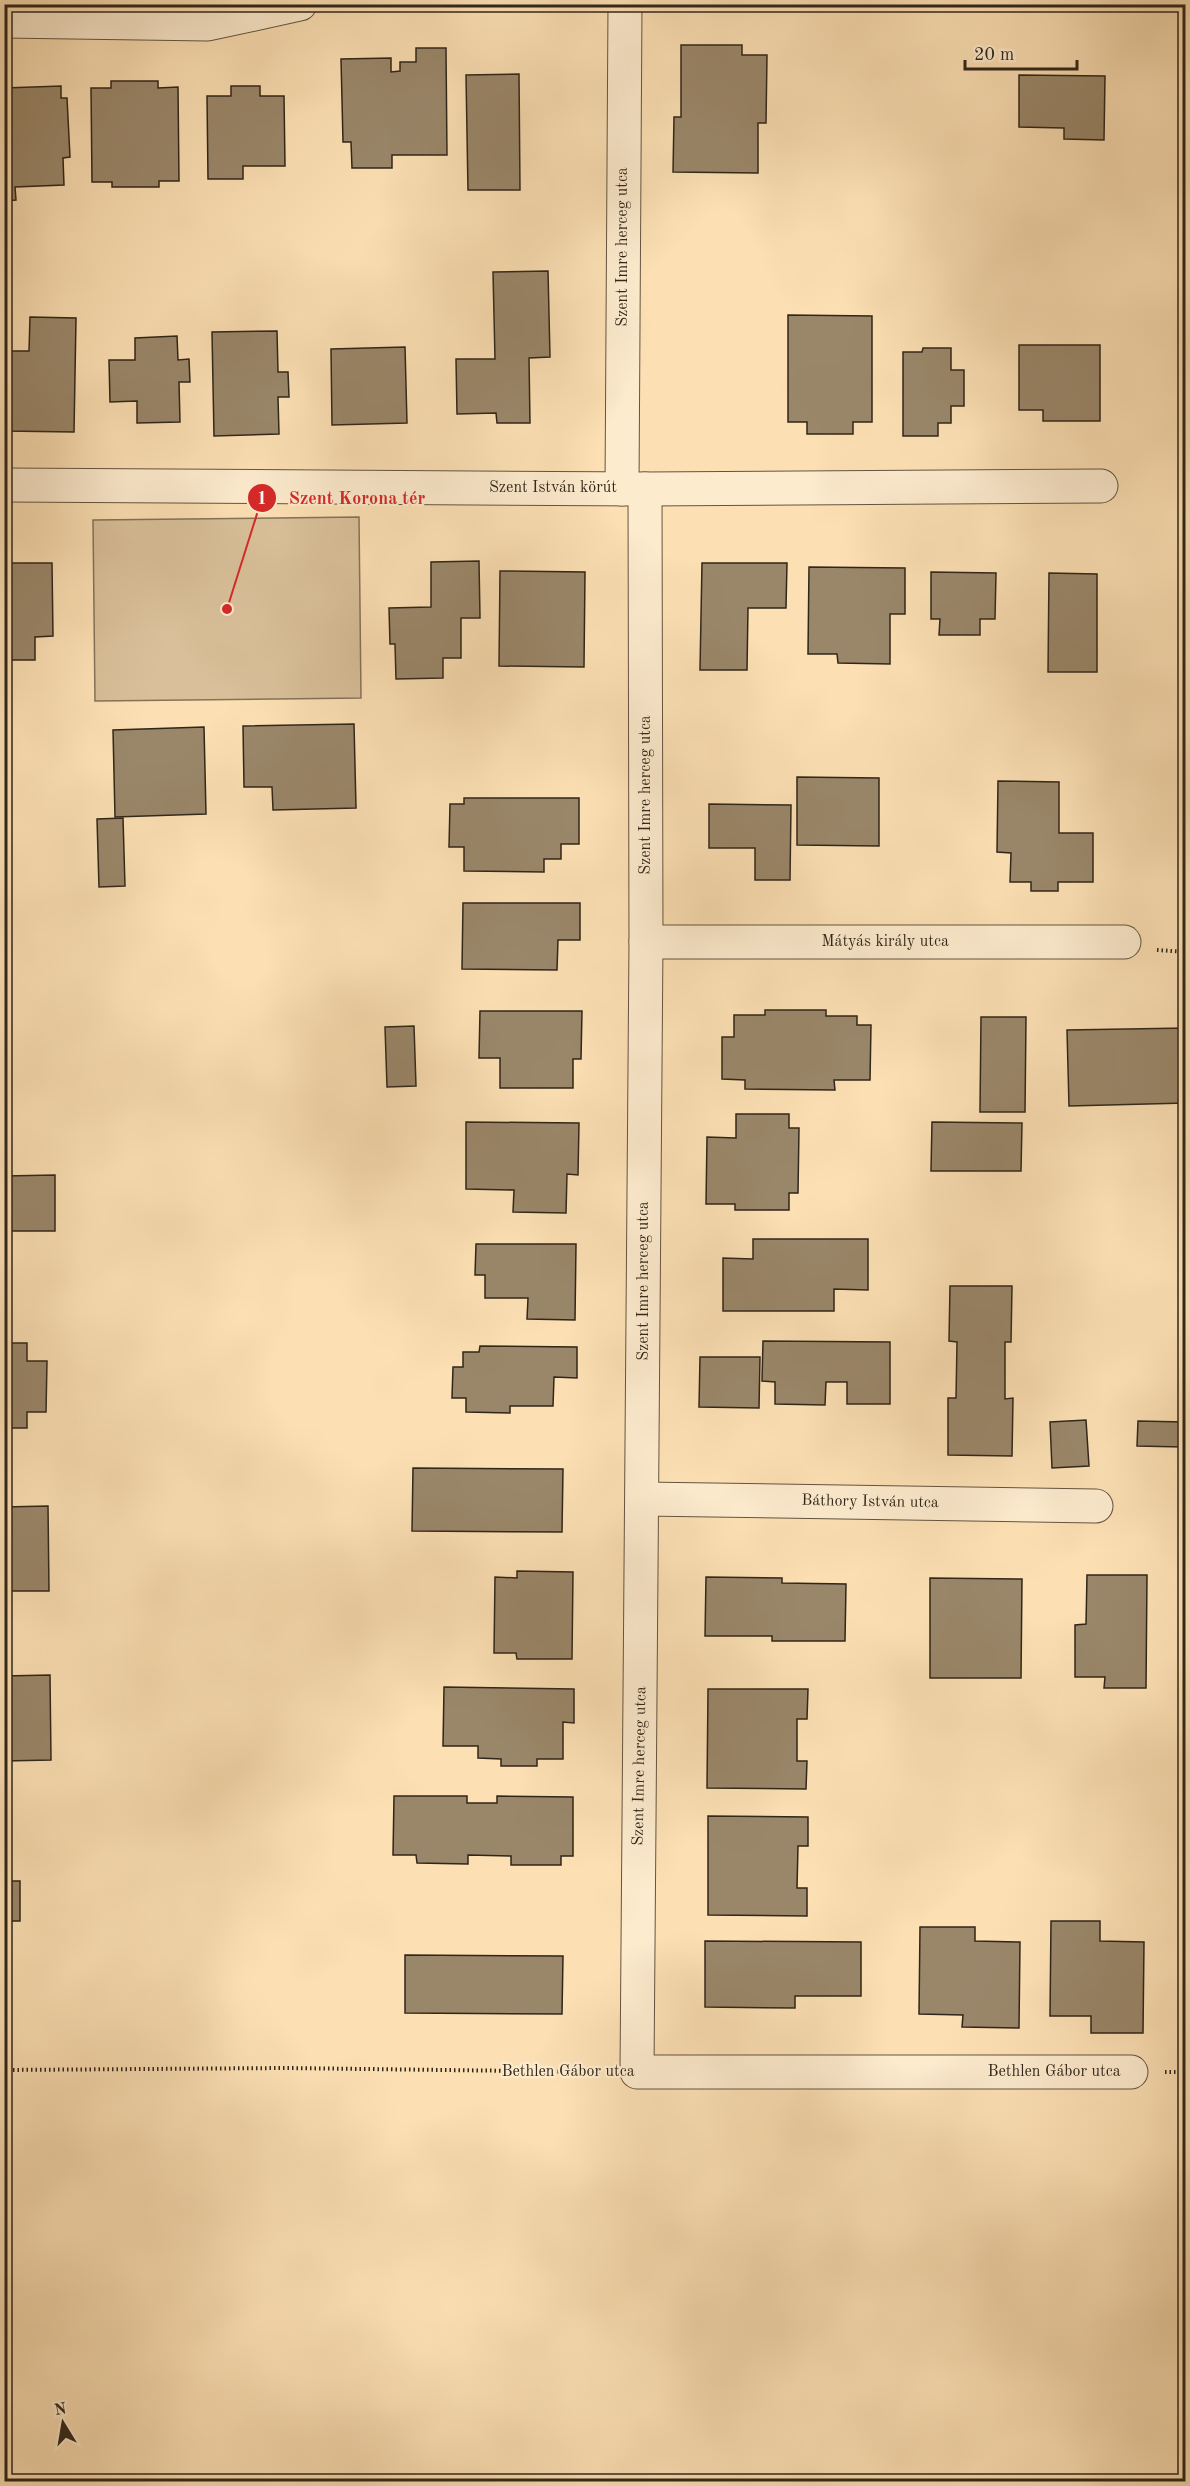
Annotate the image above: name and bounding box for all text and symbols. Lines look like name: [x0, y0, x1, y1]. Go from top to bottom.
scale bar: [965, 33, 1078, 71]
text: 20 m: [974, 46, 1014, 64]
street label: Szent Imre herceg utca: [615, 167, 631, 327]
callout: Szent Korona tér: [247, 480, 437, 516]
street label: Szent István körút: [489, 480, 617, 496]
text: 1: [257, 490, 267, 508]
text: Szent Korona tér: [289, 490, 425, 508]
street label: Szent Imre herceg utca: [638, 715, 654, 875]
street label: Mátyás király utca: [821, 934, 949, 950]
street label: Szent Imre herceg utca: [636, 1201, 652, 1361]
street label: Báthory István utca: [801, 1493, 939, 1511]
street label: Szent Imre herceg utca: [631, 1686, 649, 1846]
street label: Bethlen Gábor utca: [501, 2064, 635, 2080]
street label: Bethlen Gábor utca: [987, 2064, 1121, 2080]
north arrow: [33, 2393, 93, 2453]
text: N: [53, 2401, 69, 2419]

